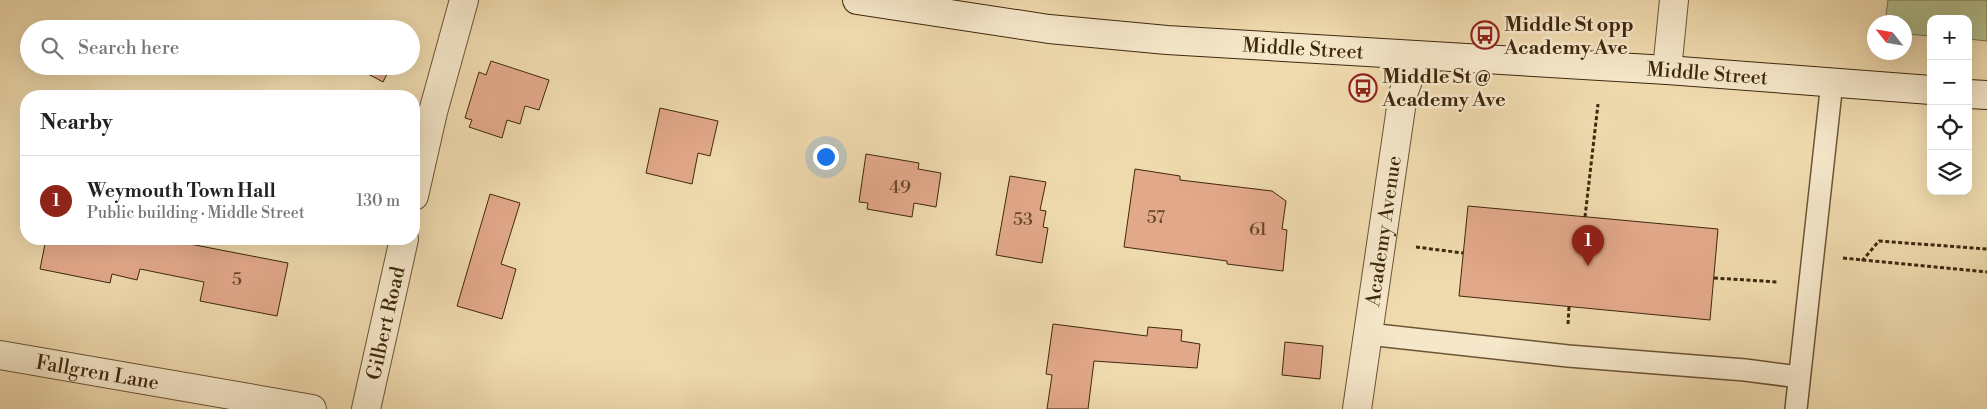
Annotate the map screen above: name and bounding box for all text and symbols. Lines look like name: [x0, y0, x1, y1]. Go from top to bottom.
place label: Middle St opp Academy Ave: [1503, 13, 1634, 61]
north arrow: [1867, 15, 1912, 60]
map controls: [1927, 15, 1972, 195]
button: +: [1927, 15, 1972, 60]
search box: [20, 20, 420, 75]
bus stop icon: Middle St opp Academy Ave: [1470, 20, 1500, 50]
icon: search: [38, 34, 66, 62]
street label: Middle Street: [1242, 34, 1364, 66]
text: Search here: [78, 36, 179, 60]
street label: Middle Street: [1646, 58, 1769, 92]
button: −: [1927, 60, 1972, 105]
place label: Middle St @ Academy Ave: [1381, 65, 1506, 113]
bus stop icon: Middle St @ Academy Ave: [1348, 73, 1378, 103]
button: locate: [1927, 105, 1972, 150]
text: Nearby: [40, 110, 113, 136]
your location: [813, 144, 839, 170]
button: layers: [1927, 150, 1972, 195]
street label: Academy Avenue: [1361, 154, 1408, 309]
house number: 49: [889, 176, 911, 199]
text: Weymouth Town Hall: [87, 179, 276, 203]
text: 1: [52, 191, 60, 211]
text: 130 m: [356, 191, 400, 211]
text: Public building · Middle Street: [87, 203, 305, 223]
house number: 57: [1147, 206, 1165, 229]
house number: 53: [1013, 208, 1033, 231]
house number: 61: [1249, 218, 1267, 241]
pin: 1: [1572, 225, 1604, 266]
street label: Gilbert Road: [362, 264, 412, 383]
house number: 5: [232, 268, 242, 291]
street label: Fallgren Lane: [34, 350, 161, 396]

